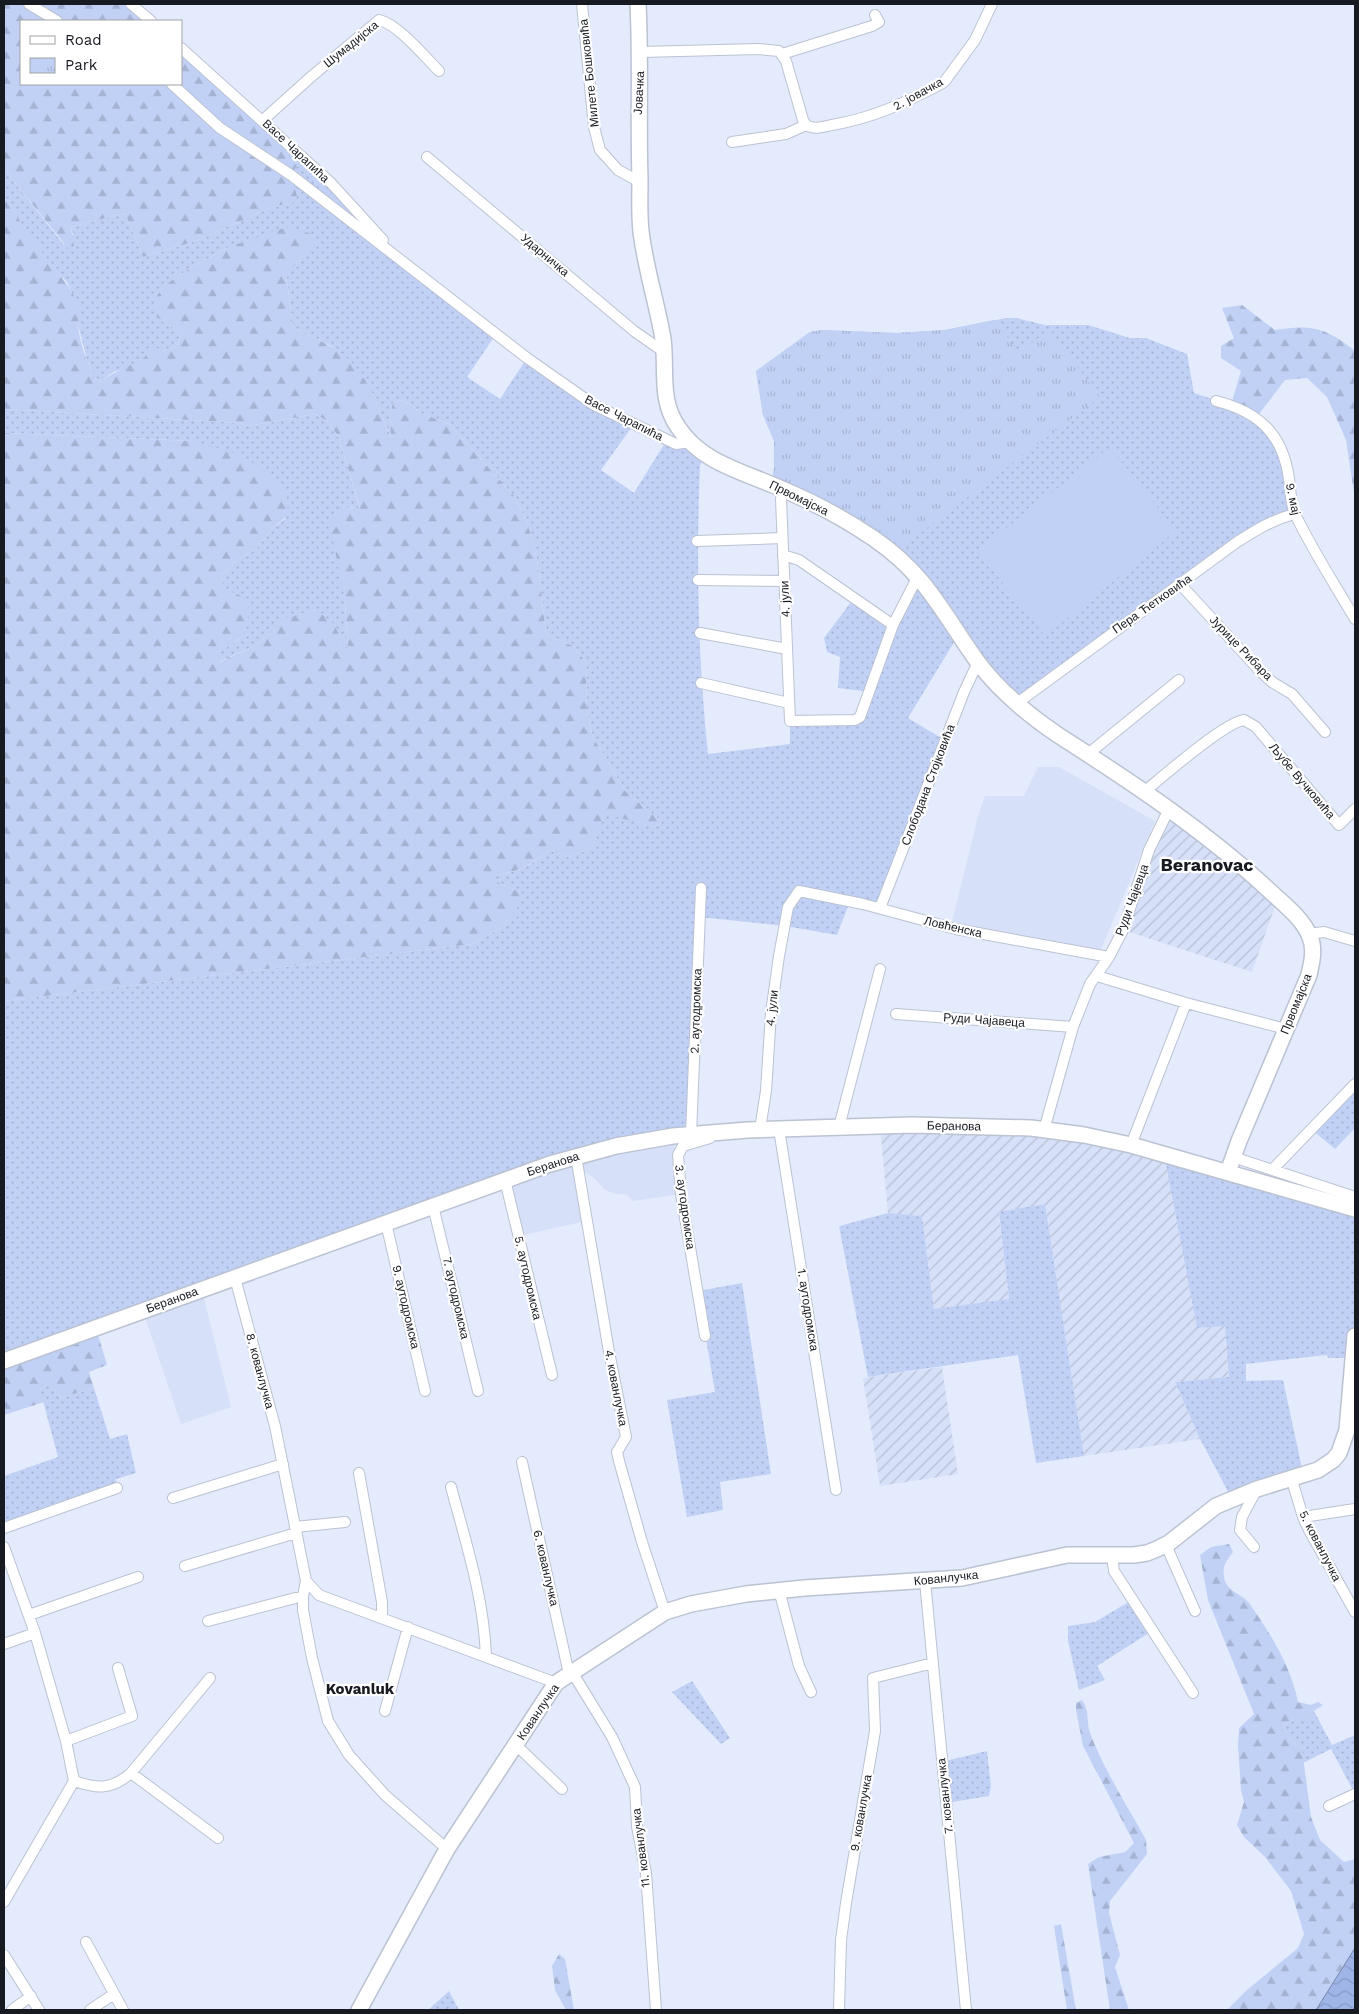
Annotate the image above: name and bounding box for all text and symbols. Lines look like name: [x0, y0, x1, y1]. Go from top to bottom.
street label: Шумадијска: [321, 17, 381, 70]
street label: Милете Бошковића: [576, 18, 602, 128]
legend: [20, 20, 182, 85]
text: Road: [65, 31, 102, 49]
text: Park: [65, 56, 98, 74]
street label: Јовачка: [631, 70, 647, 115]
street label: 2. јовачка: [891, 74, 946, 113]
street label: Васе Чарапића: [260, 117, 332, 186]
street label: Ударничка: [518, 231, 572, 279]
street label: Васе Чарапића: [583, 392, 666, 444]
street label: Првомајска: [767, 478, 831, 518]
street label: 9. мај: [1283, 482, 1303, 516]
street label: Пера Ћетковића: [1110, 571, 1194, 636]
street label: 4. јули: [777, 580, 793, 618]
street label: Јурице Рибара: [1207, 613, 1275, 683]
street label: Слободана Стојковића: [898, 722, 958, 848]
street label: Љубе Вучковића: [1266, 740, 1338, 822]
district label: Beranovac: [1160, 854, 1254, 875]
street label: Руди Чајевца: [1113, 862, 1152, 938]
street label: Ловћенска: [923, 914, 984, 941]
street label: 2. аутодромска: [688, 968, 704, 1054]
street label: Првомајска: [1278, 971, 1315, 1036]
street label: 4. јули: [763, 989, 781, 1027]
street label: Руди Чајавеца: [943, 1010, 1026, 1030]
street label: Беранова: [927, 1119, 981, 1133]
street label: Беранова: [525, 1149, 581, 1179]
street label: 3. аутодромска: [672, 1164, 698, 1251]
street label: 5. аутодромска: [512, 1235, 544, 1321]
street label: 7. аутодромска: [440, 1256, 472, 1341]
street label: 9. аутодромска: [390, 1264, 423, 1351]
street label: 1. аутодромска: [795, 1268, 821, 1352]
street label: Беранова: [144, 1284, 200, 1316]
street label: 8. кованлучка: [243, 1332, 277, 1411]
street label: 4. кованлучка: [602, 1349, 630, 1428]
street label: 5. кованлучка: [1296, 1508, 1344, 1584]
street label: 6. кованлучка: [530, 1529, 562, 1608]
street label: Кованлучка: [913, 1568, 979, 1588]
district label: Kovanluk: [326, 1680, 395, 1698]
street label: Кованлучка: [514, 1681, 562, 1743]
street label: 7. кованлучка: [934, 1757, 956, 1834]
street label: 9. кованлучка: [847, 1773, 875, 1852]
street label: 11. кованлучка: [629, 1807, 653, 1888]

